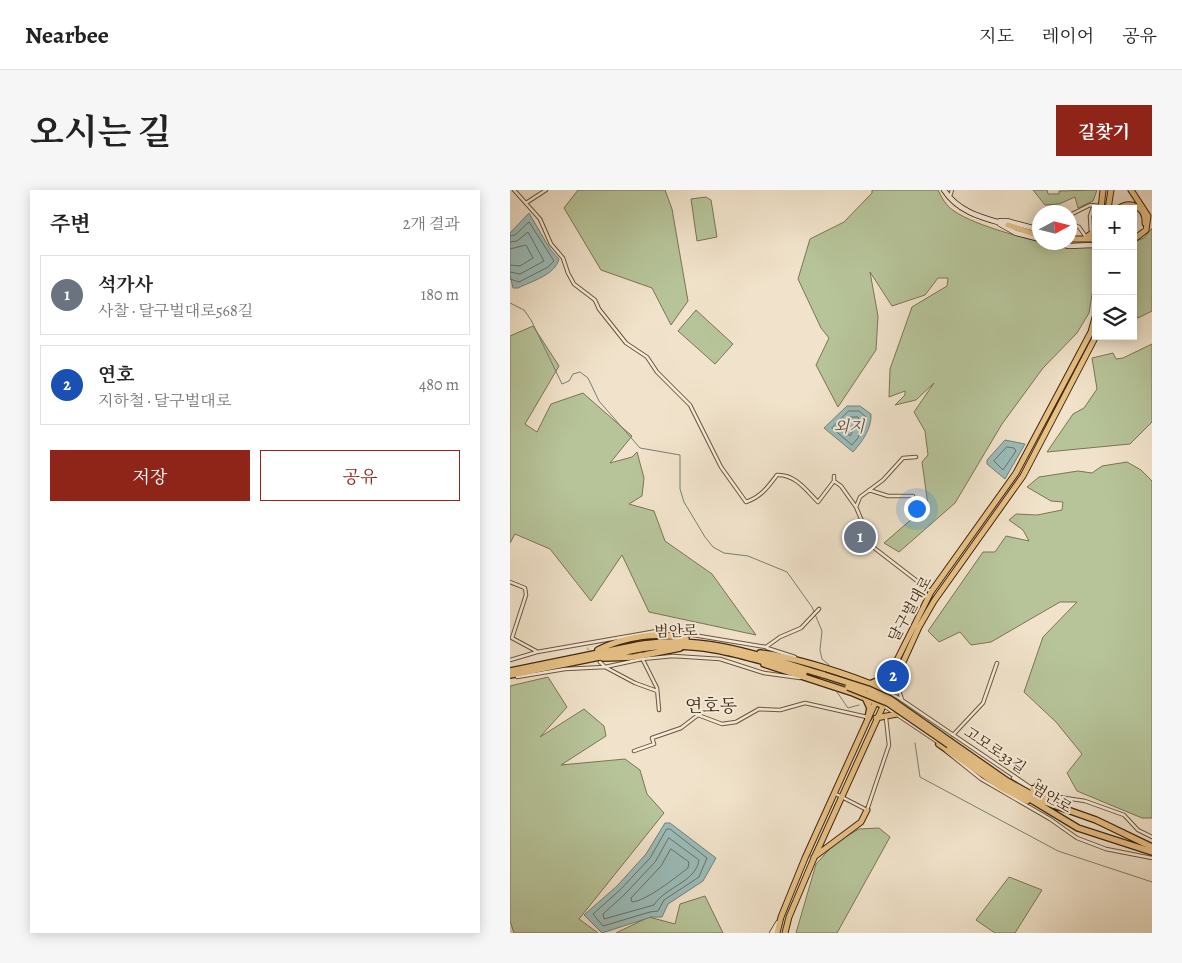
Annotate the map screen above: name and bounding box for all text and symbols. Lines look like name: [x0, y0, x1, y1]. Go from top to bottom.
text: Nearbee: [25, 19, 109, 51]
text: 지도: [979, 24, 1014, 48]
text: 레이어: [1042, 24, 1094, 48]
text: 공유: [1122, 24, 1157, 48]
button: 길찾기: [1056, 105, 1152, 156]
text: 오시는 길: [30, 108, 171, 156]
north arrow: [1032, 205, 1077, 250]
map controls: [1092, 205, 1137, 340]
button: +: [1092, 205, 1137, 250]
text: 주변: [50, 210, 91, 238]
text: 2개 결과: [403, 213, 460, 235]
button: −: [1092, 250, 1137, 295]
text: 석가사: [98, 272, 153, 298]
text: 1: [64, 284, 70, 306]
text: 180 m: [421, 284, 459, 306]
button: layers: [1092, 295, 1137, 340]
text: 사찰 · 달구벌대로568길: [98, 300, 253, 322]
text: 연호: [98, 362, 135, 388]
text: 2: [63, 374, 71, 396]
text: 480 m: [419, 374, 459, 396]
text: 지하철 · 달구벌대로: [98, 390, 231, 412]
water label: 외지: [834, 416, 866, 438]
button: 저장: [50, 450, 250, 501]
button: 공유: [260, 450, 460, 501]
your location: [904, 496, 930, 522]
pin: 1: [844, 518, 876, 556]
street label: 달구벌대로: [884, 572, 937, 646]
street label: 범안로: [654, 621, 698, 641]
pin: 2: [877, 657, 909, 695]
district label: 연호동: [685, 694, 737, 718]
street label: 고모로33길: [960, 722, 1030, 778]
street label: 범안로: [1028, 778, 1076, 818]

